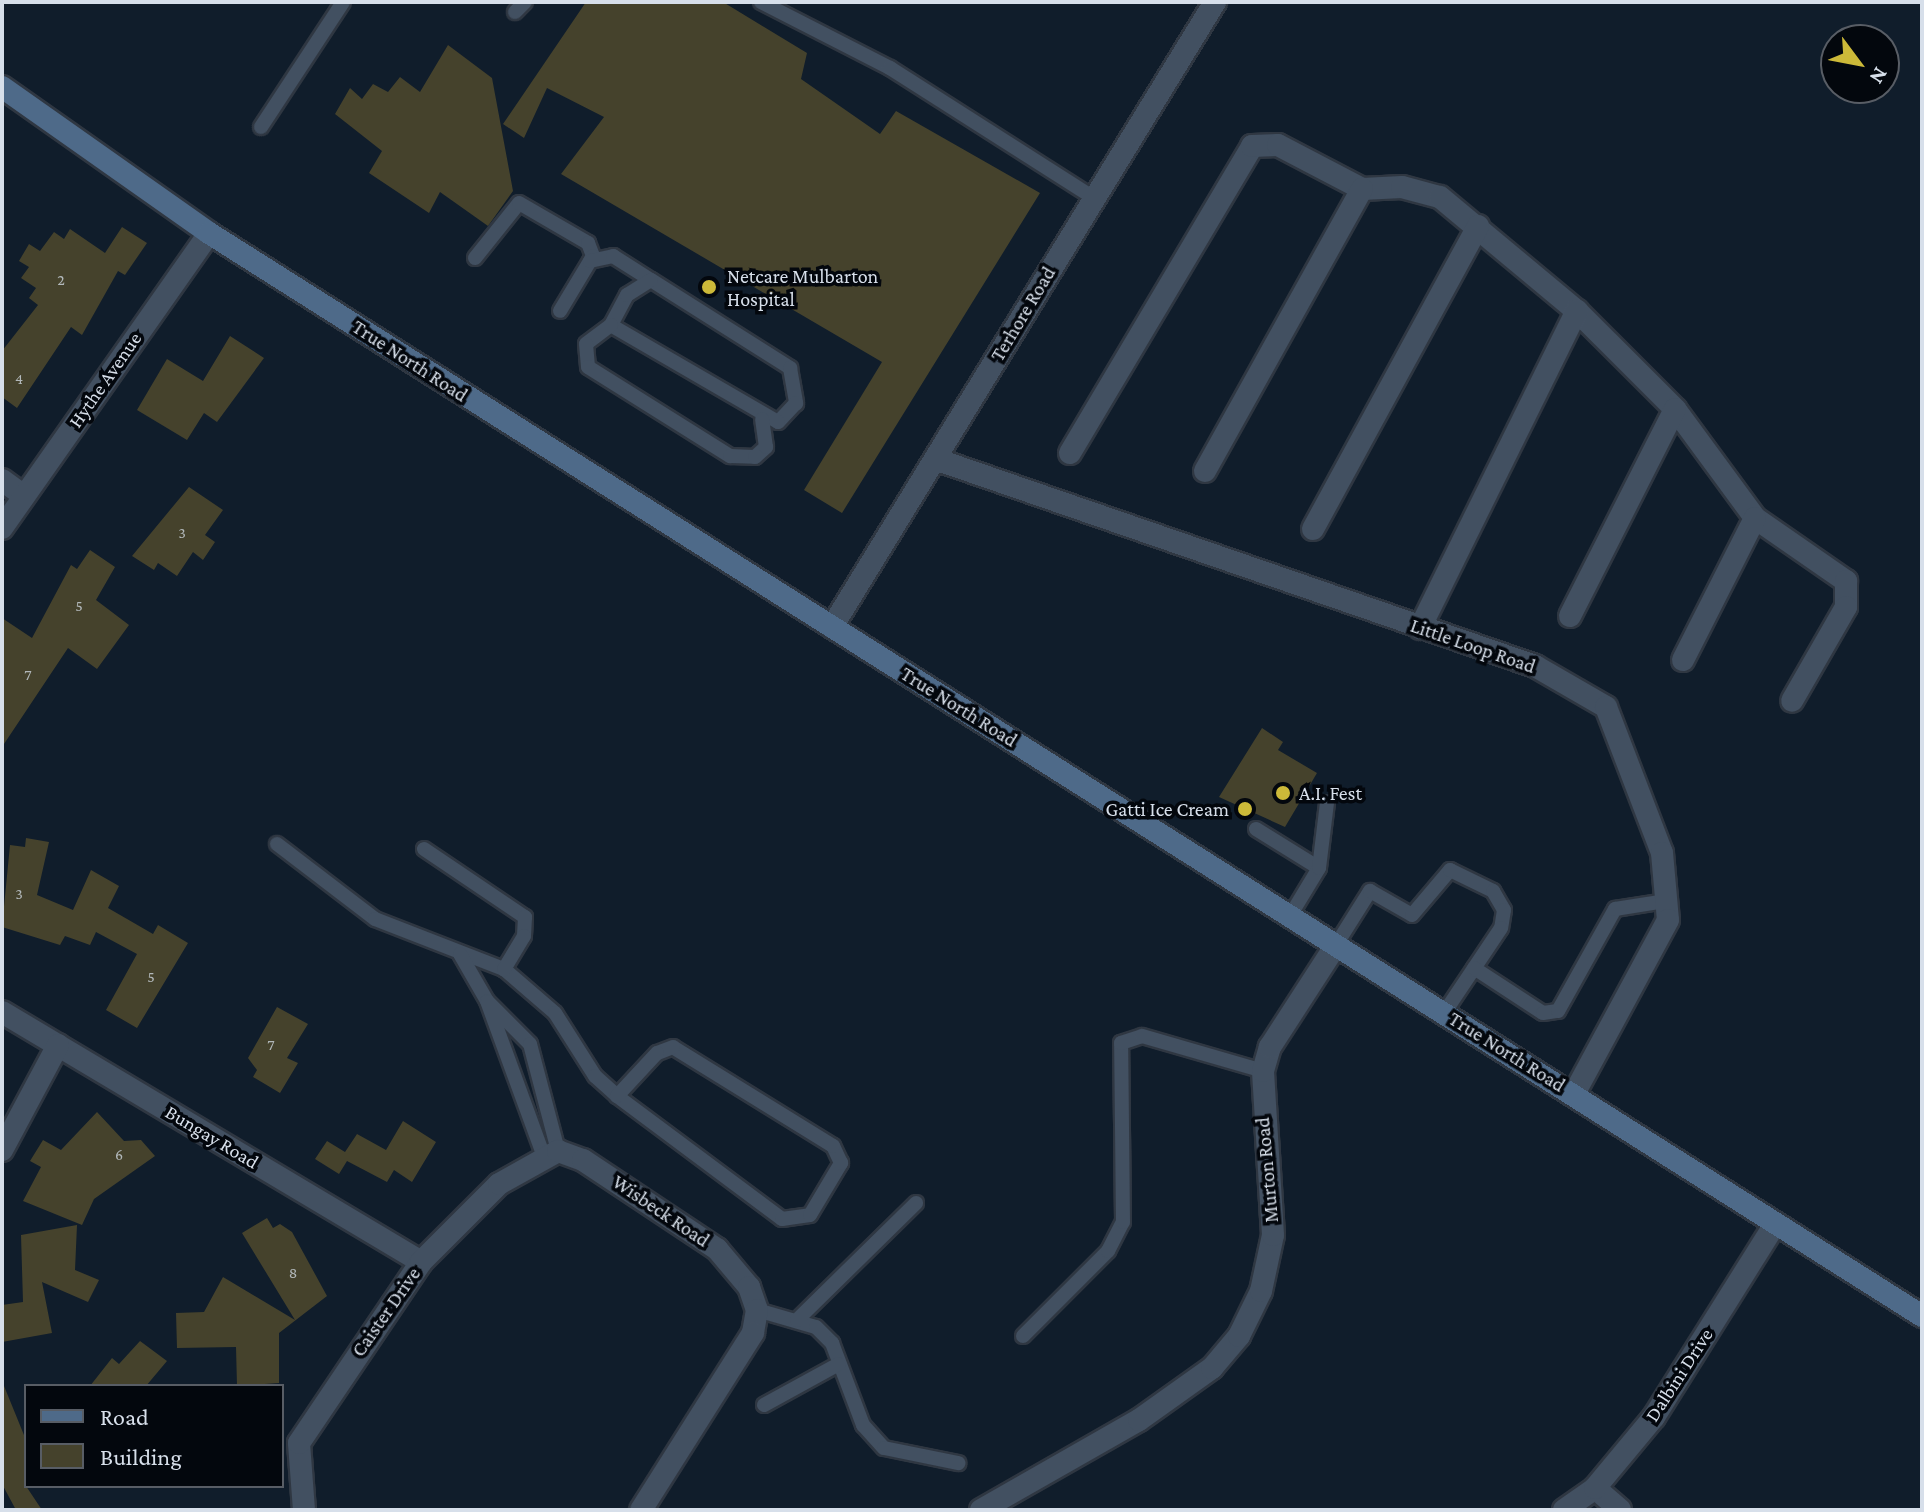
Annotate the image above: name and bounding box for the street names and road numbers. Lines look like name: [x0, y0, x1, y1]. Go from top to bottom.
street label: Terhore Road: [985, 262, 1061, 366]
street label: True North Road: [348, 315, 472, 407]
street label: Hythe Avenue: [63, 328, 147, 432]
street label: Little Loop Road: [1407, 613, 1539, 679]
street label: True North Road: [896, 662, 1022, 752]
street label: True North Road: [1444, 1007, 1570, 1097]
street label: Bungay Road: [161, 1100, 263, 1174]
street label: Murton Road: [1250, 1116, 1284, 1224]
street label: Wisbeck Road: [608, 1170, 714, 1252]
street label: Caister Drive: [346, 1263, 426, 1361]
street label: Dalbini Drive: [1640, 1324, 1718, 1426]

